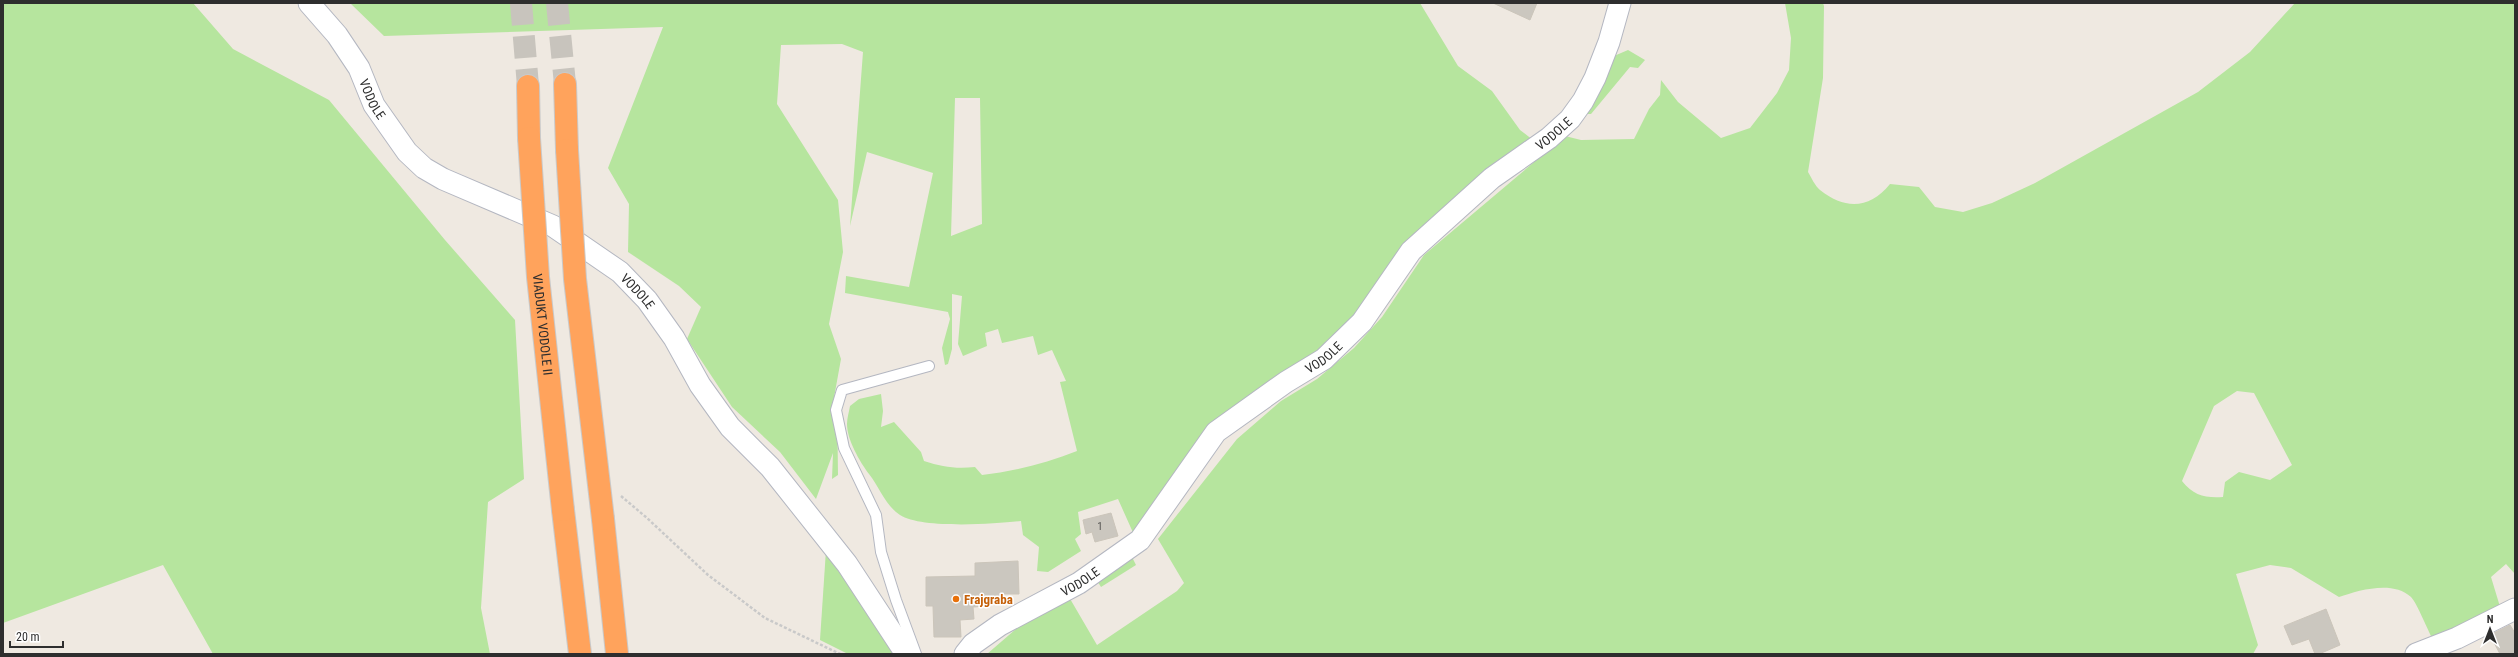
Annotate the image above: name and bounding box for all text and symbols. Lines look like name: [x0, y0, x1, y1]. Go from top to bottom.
street label: VODOLE: [357, 77, 389, 122]
street label: VODOLE: [1533, 114, 1575, 153]
street label: VODOLE: [618, 270, 658, 312]
street label: VIADUKT VODOLE II: [530, 273, 556, 376]
street label: VODOLE: [1302, 338, 1345, 376]
house number: 1: [1097, 520, 1103, 533]
street label: VODOLE: [1058, 564, 1102, 599]
place label: Frajgraba: [964, 592, 1013, 607]
marker: Frajgraba: [951, 594, 961, 604]
north arrow: [2470, 609, 2510, 649]
text: N: [2487, 613, 2494, 626]
scale bar: [10, 623, 63, 649]
text: 20 m: [16, 630, 40, 644]

